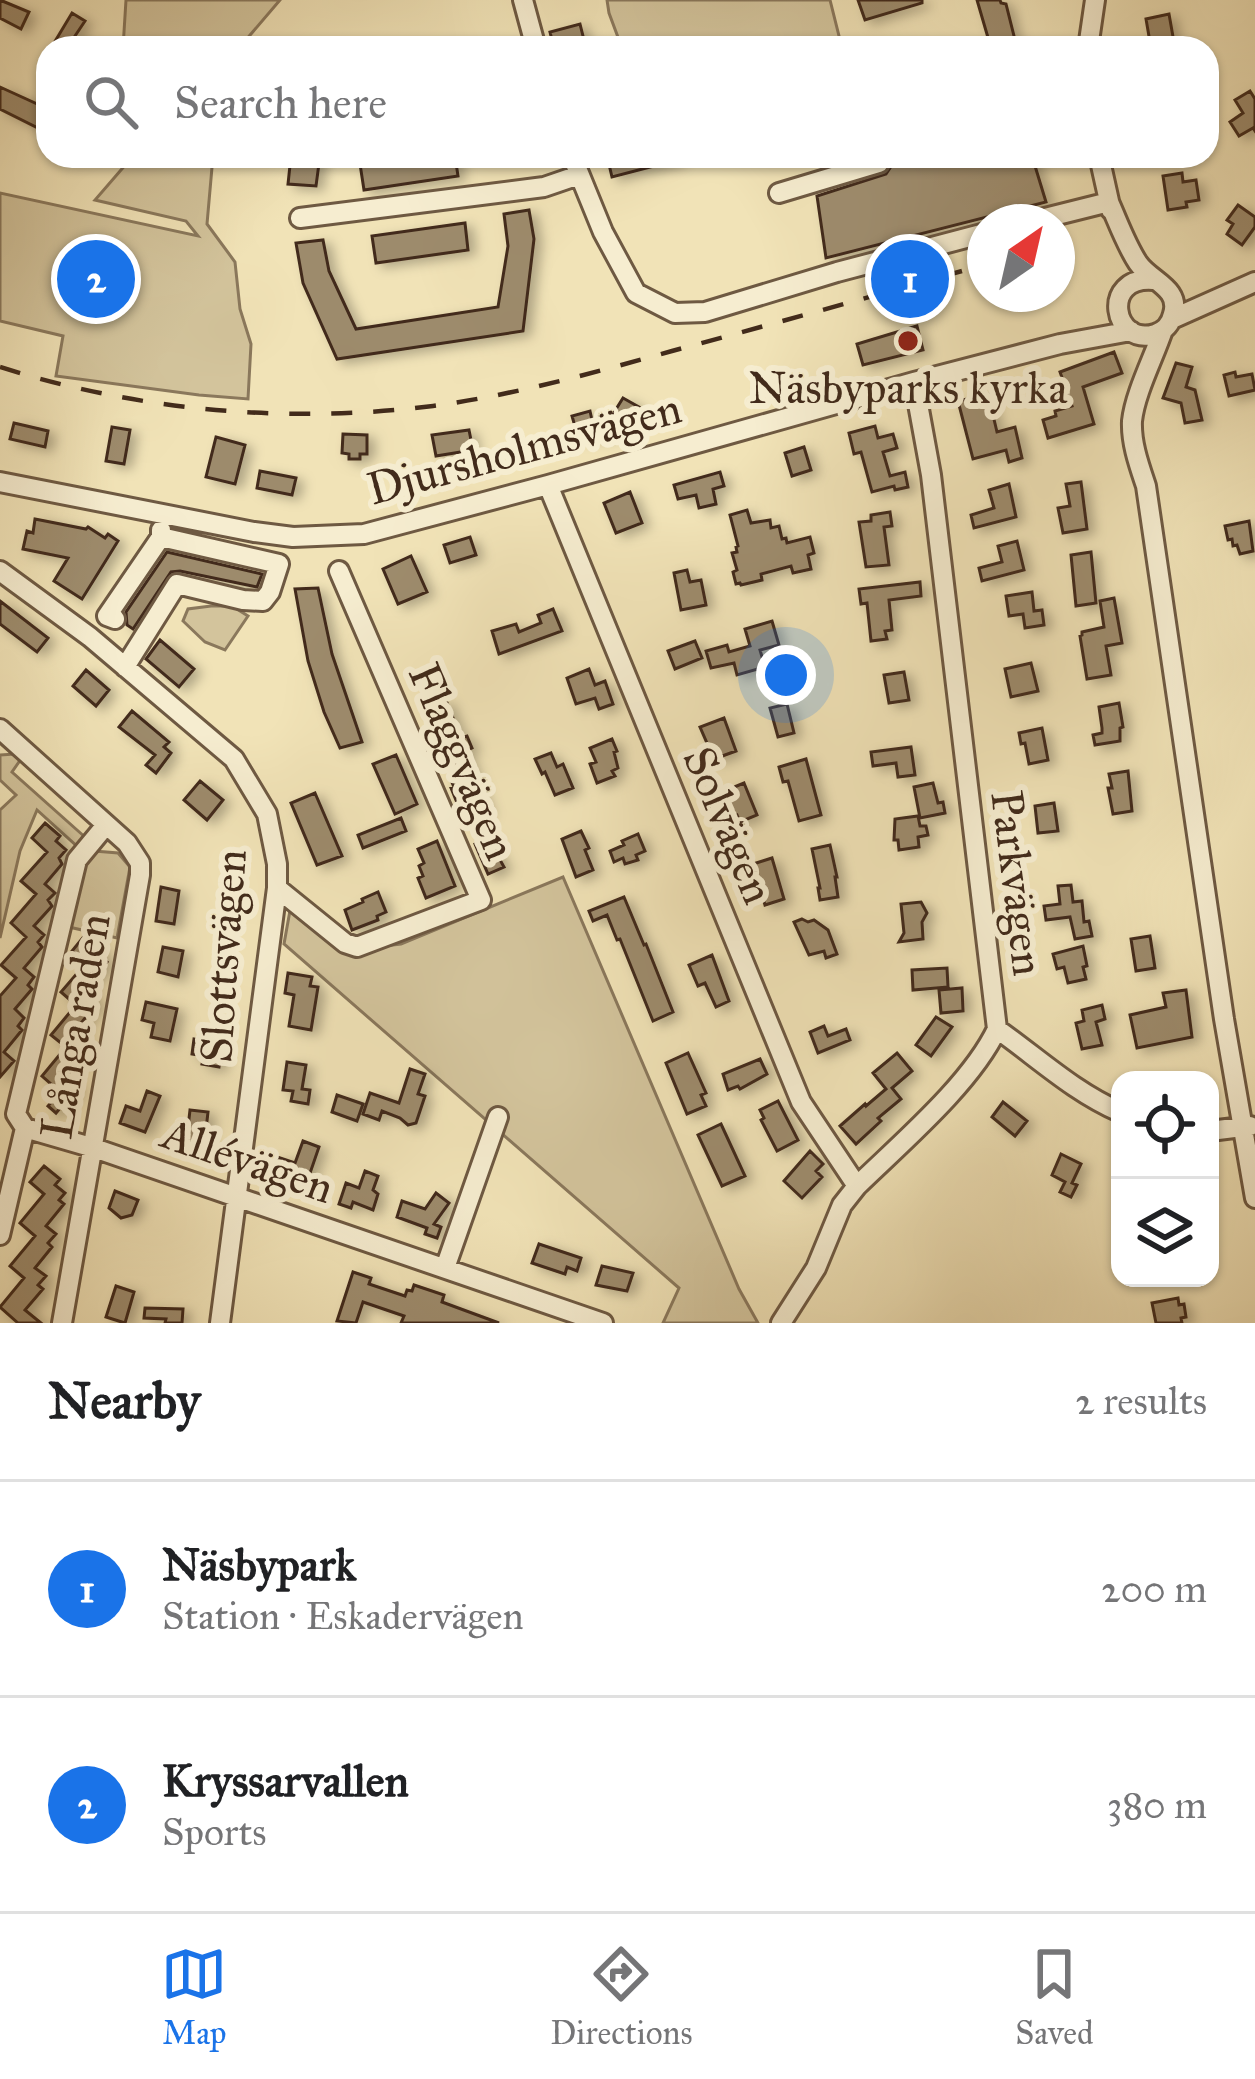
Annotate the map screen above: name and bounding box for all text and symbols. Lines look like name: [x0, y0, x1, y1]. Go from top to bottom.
search box: [36, 36, 1219, 168]
icon: search: [78, 69, 144, 135]
text: Search here: [174, 75, 387, 130]
north arrow: [967, 204, 1075, 312]
pin: 2: [57, 234, 135, 324]
pin: 1: [871, 234, 949, 324]
marker: Näsbyparks kyrka: [895, 328, 921, 354]
place label: Näsbyparks kyrka: [749, 360, 1067, 415]
street label: Djursholmsvägen: [361, 380, 687, 516]
your location: [756, 645, 816, 705]
street label: Flaggvägen: [397, 655, 529, 867]
street label: Solvägen: [671, 738, 787, 912]
street label: Parkvägen: [979, 787, 1057, 979]
street label: Slottsvägen: [188, 847, 258, 1065]
street label: Långa raden: [28, 909, 122, 1143]
map controls: [1111, 1071, 1219, 1287]
button: locate: [1111, 1071, 1219, 1179]
street label: Allévägen: [153, 1104, 341, 1215]
button: layers: [1111, 1179, 1219, 1287]
text: Nearby: [48, 1370, 200, 1432]
text: 2 results: [1075, 1377, 1207, 1425]
text: Näsbypark: [162, 1537, 356, 1592]
text: 1: [79, 1565, 95, 1613]
text: 200 m: [1101, 1565, 1207, 1613]
text: Station · Eskadervägen: [162, 1592, 524, 1640]
text: Kryssarvallen: [162, 1753, 409, 1808]
text: 2: [77, 1781, 97, 1829]
text: 380 m: [1107, 1781, 1207, 1829]
text: Sports: [162, 1808, 266, 1856]
tab: Map: [161, 1941, 227, 2053]
tab: Directions: [550, 1941, 692, 2053]
tab: Saved: [1015, 1941, 1094, 2053]

